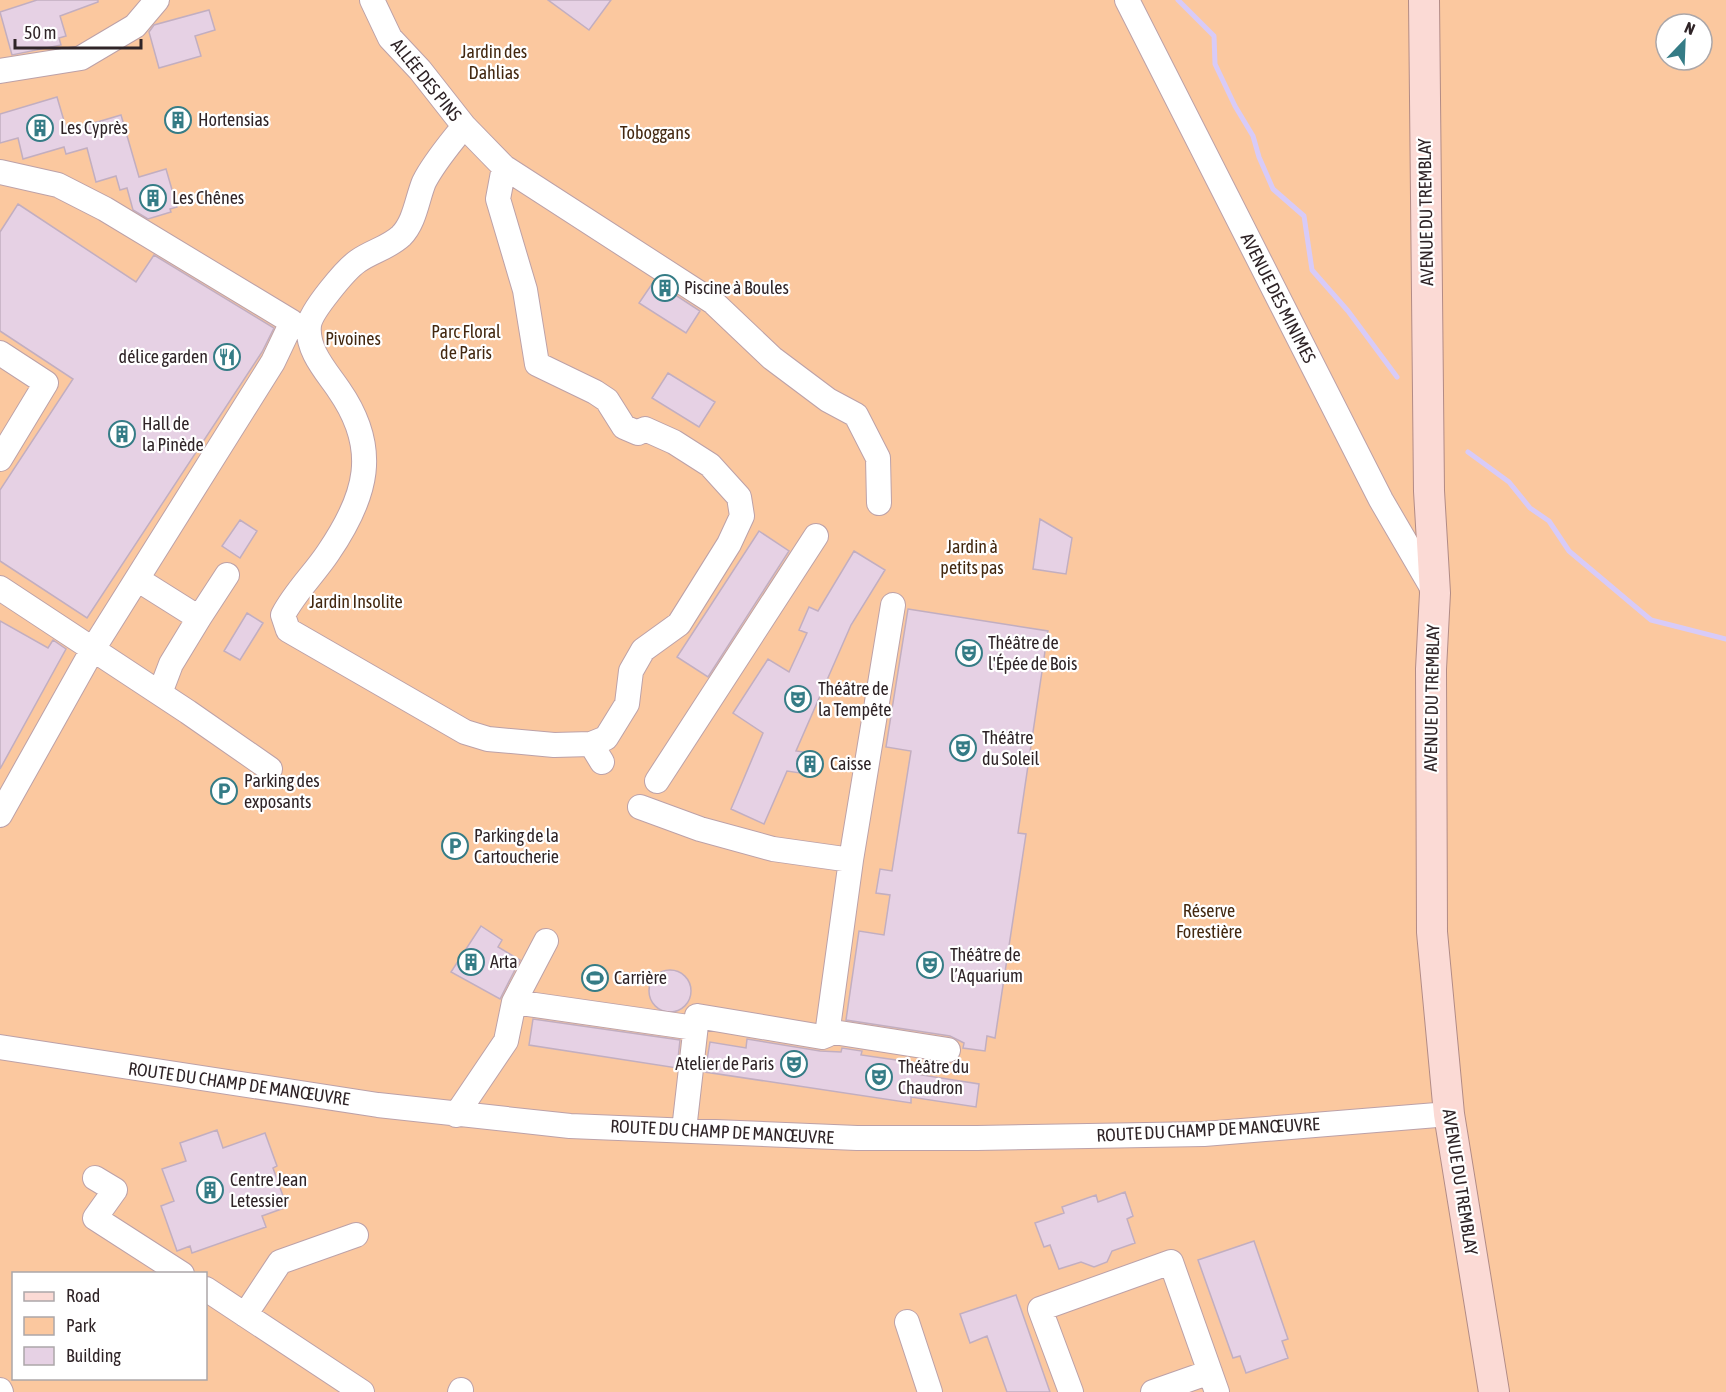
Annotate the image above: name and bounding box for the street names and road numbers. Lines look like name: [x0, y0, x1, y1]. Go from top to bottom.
street label: ALLÉE DES PINS: [387, 34, 466, 125]
street label: AVENUE DU TREMBLAY: [1414, 138, 1437, 286]
street label: AVENUE DES MINIMES: [1237, 229, 1321, 367]
street label: AVENUE DU TREMBLAY: [1420, 624, 1443, 772]
street label: ROUTE DU CHAMP DE MANŒUVRE: [127, 1058, 352, 1110]
street label: AVENUE DU TREMBLAY: [1439, 1107, 1482, 1256]
street label: ROUTE DU CHAMP DE MANŒUVRE: [1096, 1113, 1320, 1146]
street label: ROUTE DU CHAMP DE MANŒUVRE: [610, 1115, 835, 1148]

